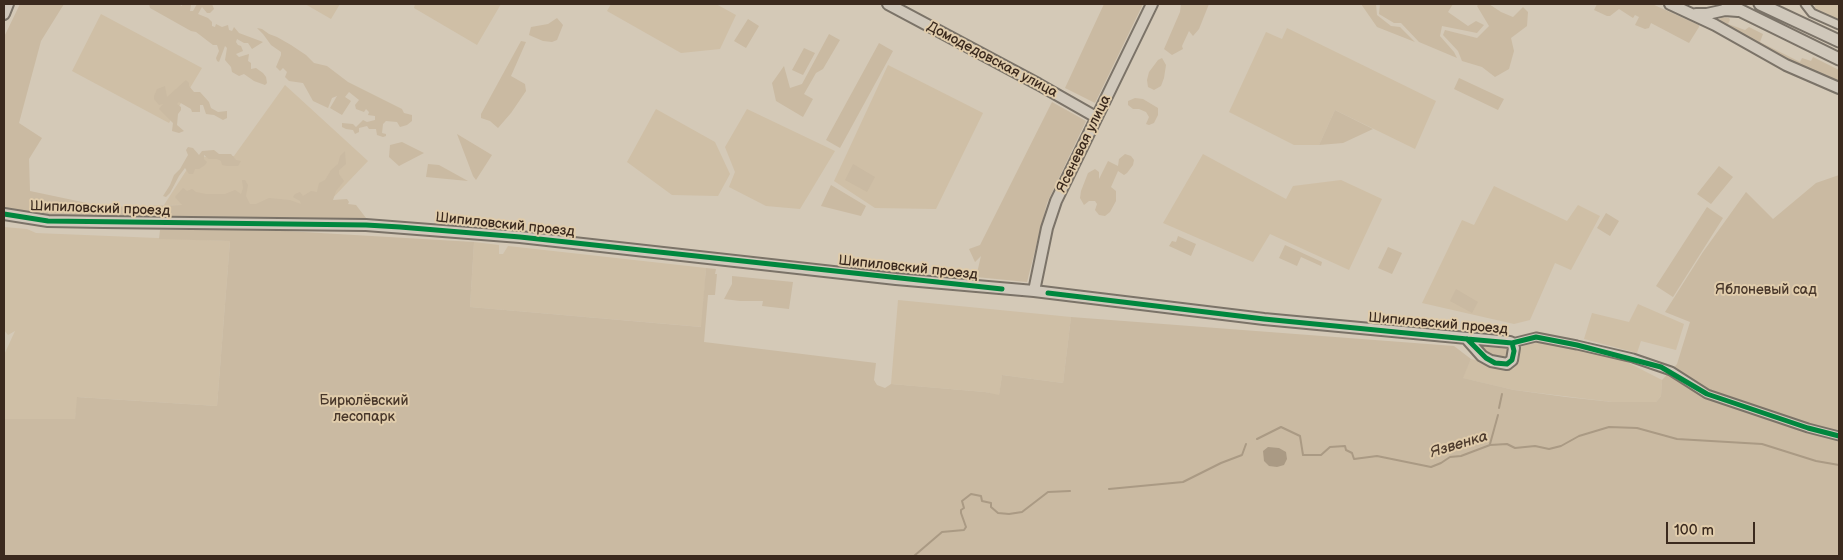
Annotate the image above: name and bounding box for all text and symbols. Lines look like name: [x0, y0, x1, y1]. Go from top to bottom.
street label: Домодедовская улица: [924, 18, 1060, 102]
street label: Ясеневая улица: [1053, 93, 1115, 195]
street label: Шипиловский проезд: [30, 198, 170, 220]
street label: Шипиловский проезд: [434, 209, 576, 241]
street label: Шипиловский проезд: [837, 252, 979, 284]
park label: Яблоневый сад: [1715, 282, 1817, 298]
street label: Шипиловский проезд: [1367, 310, 1509, 338]
park label: Бирюлёвский лесопарк: [320, 393, 408, 426]
water label: Язвенка: [1428, 428, 1490, 462]
scale bar: [1668, 512, 1757, 544]
text: 100 m: [1674, 521, 1714, 540]

